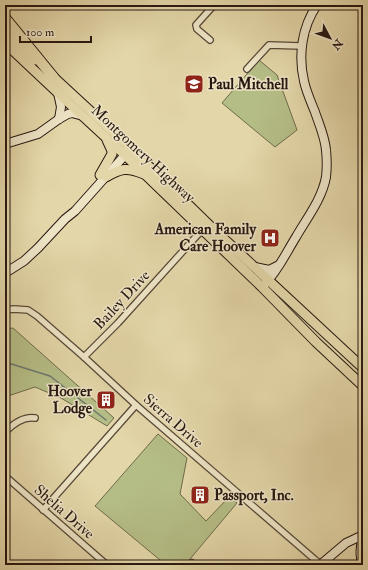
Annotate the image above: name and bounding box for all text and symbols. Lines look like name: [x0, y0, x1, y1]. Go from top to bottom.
scale bar: [20, 18, 91, 44]
north arrow: [310, 18, 350, 58]
text: 100 m: [26, 25, 55, 40]
text: N: [328, 35, 346, 53]
school or university icon: Paul Mitchell: [183, 73, 205, 95]
place label: Paul Mitchell: [208, 75, 289, 94]
street label: Montgomery Highway: [87, 101, 199, 207]
place label: American Family Care Hoover: [154, 220, 257, 256]
hospital icon: American Family Care Hoover: [259, 227, 281, 249]
street label: Bailey Drive: [90, 266, 154, 334]
place label: Hoover Lodge: [47, 382, 93, 419]
building icon: Hoover Lodge: [95, 389, 117, 411]
street label: Sierra Drive: [139, 390, 207, 452]
street label: Shelia Drive: [30, 481, 98, 543]
building icon: Passport, Inc.: [189, 484, 211, 506]
place label: Passport, Inc.: [214, 486, 294, 506]

